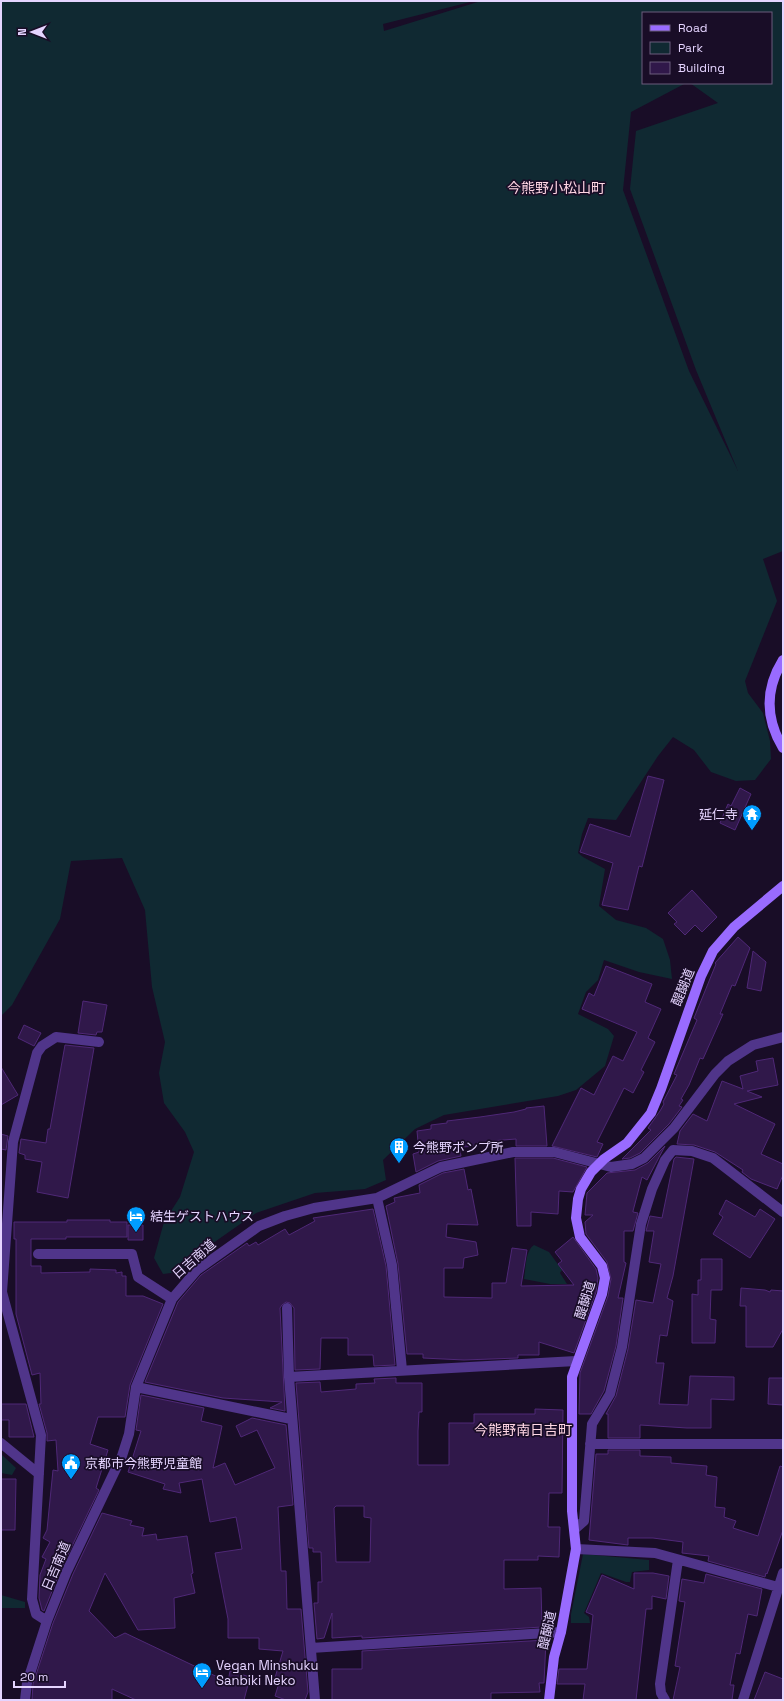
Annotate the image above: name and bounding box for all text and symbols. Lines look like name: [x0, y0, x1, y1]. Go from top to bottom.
north arrow: [12, 12, 52, 52]
legend: [642, 12, 772, 84]
text: Road: [678, 20, 707, 36]
text: N: [15, 28, 29, 36]
text: Park: [678, 40, 703, 56]
text: Building: [678, 60, 725, 76]
district label: 今熊野小松山町: [507, 179, 605, 197]
temple icon: 延仁寺: [741, 803, 763, 831]
place label: 延仁寺: [699, 806, 738, 823]
street label: 醍醐道: [668, 966, 698, 1008]
building icon: 今熊野ポンプ所: [388, 1136, 410, 1164]
place label: 今熊野ポンプ所: [413, 1139, 504, 1156]
hotel icon: 結生ゲストハウス: [125, 1205, 147, 1233]
place label: 結生ゲストハウス: [150, 1208, 254, 1225]
street label: 日吉南道: [169, 1236, 219, 1282]
street label: 醍醐道: [571, 1279, 599, 1321]
district label: 今熊野南日吉町: [474, 1421, 572, 1439]
public building icon: 京都市今熊野児童館: [60, 1452, 82, 1480]
place label: 京都市今熊野児童館: [85, 1455, 202, 1472]
street label: 日吉南道: [38, 1539, 74, 1593]
street label: 醍醐道: [534, 1609, 560, 1651]
place label: Vegan Minshuku Sanbiki Neko: [216, 1657, 318, 1689]
hotel icon: Vegan Minshuku Sanbiki Neko: [191, 1661, 213, 1689]
scale bar: [14, 1663, 65, 1689]
text: 20 m: [20, 1669, 48, 1685]

